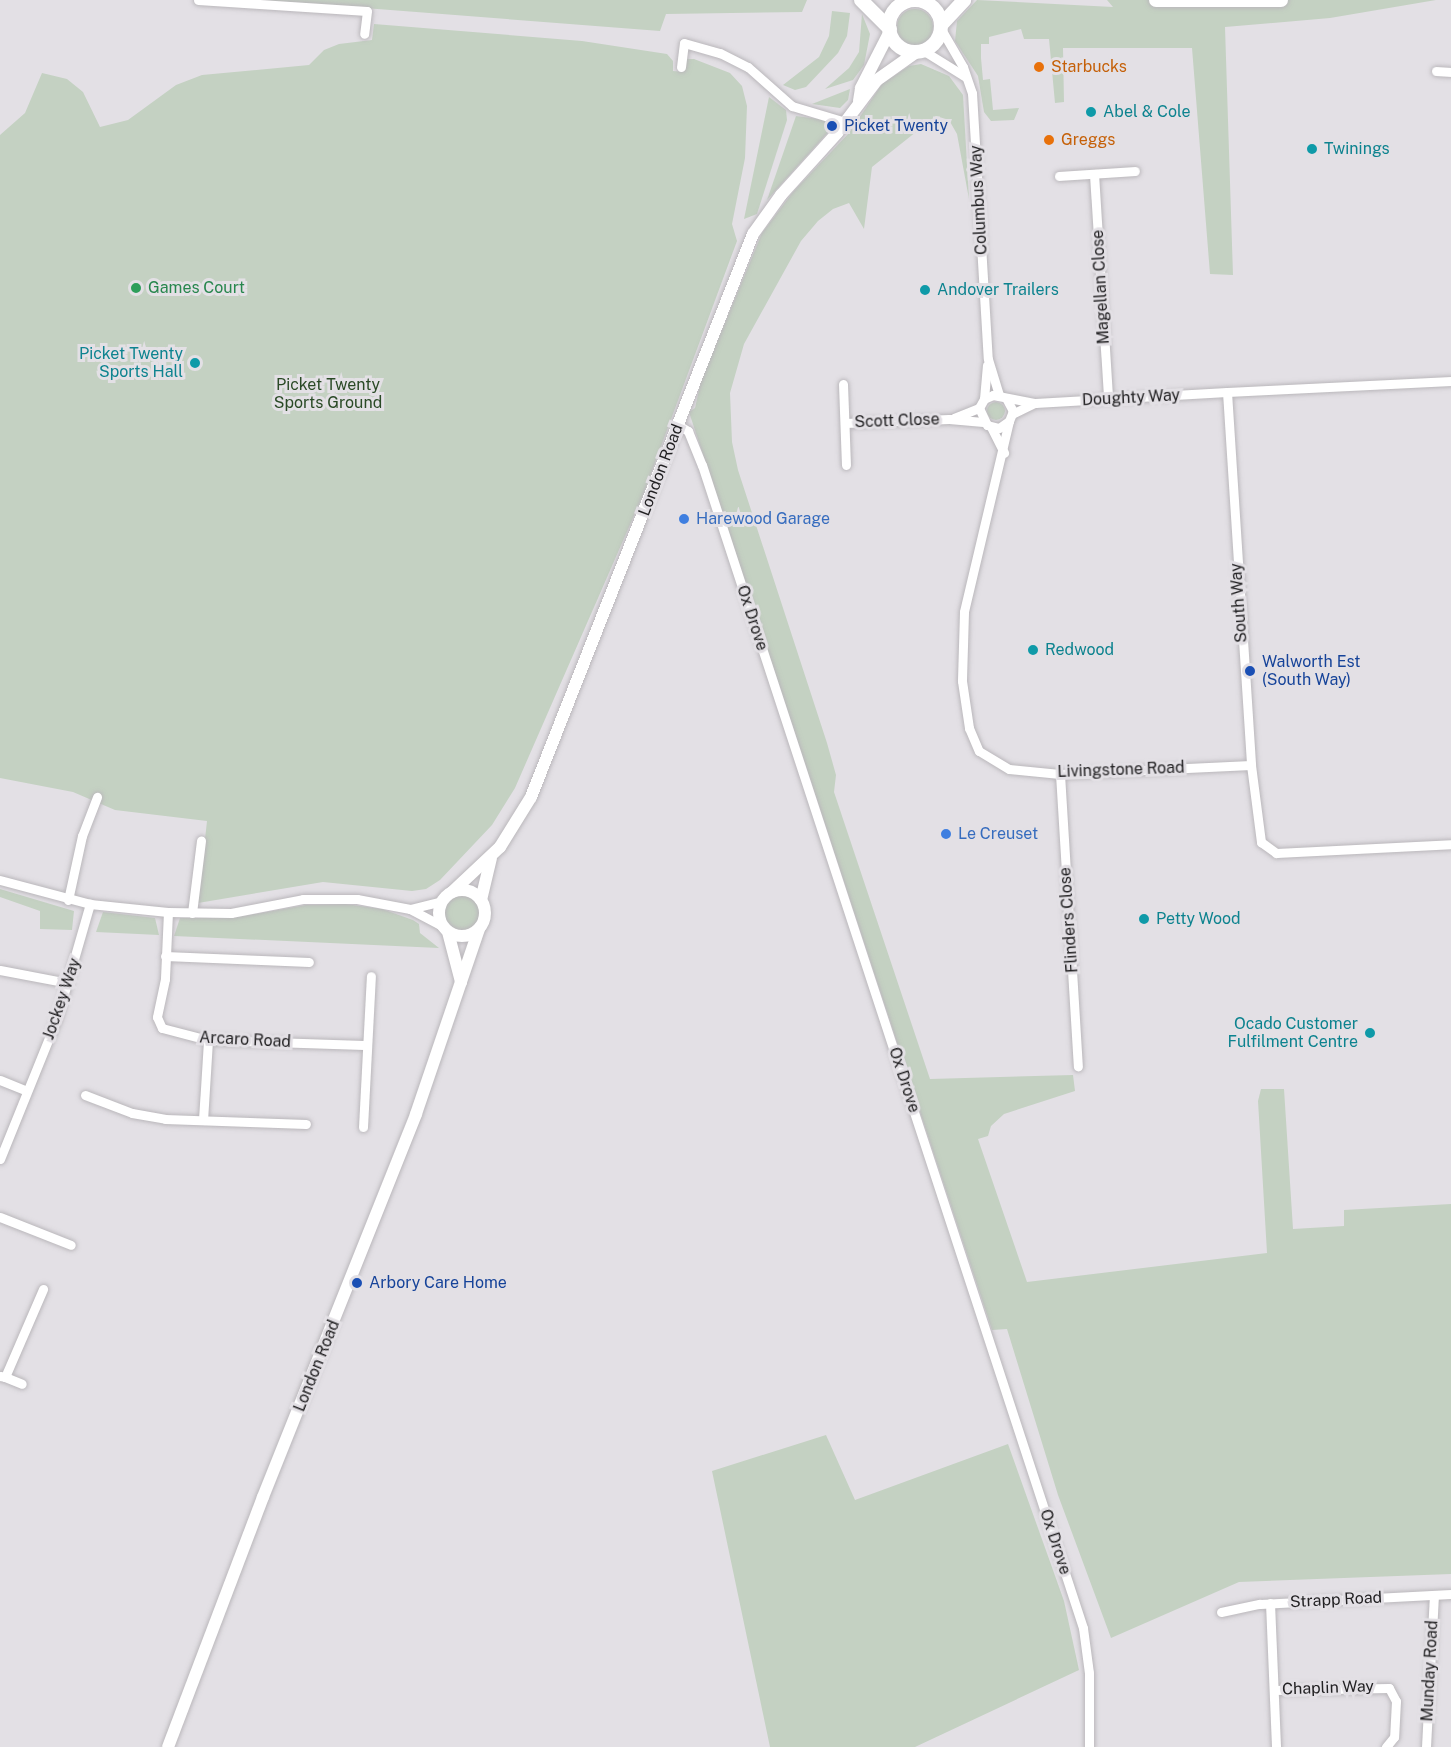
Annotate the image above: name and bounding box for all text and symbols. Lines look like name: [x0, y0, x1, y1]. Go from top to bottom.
place label: Starbucks: [1051, 57, 1127, 77]
marker: Starbucks: [1032, 60, 1046, 74]
place label: Abel & Cole: [1103, 102, 1190, 122]
marker: Abel & Cole: [1084, 105, 1098, 119]
place label: Picket Twenty: [844, 116, 948, 136]
marker: Picket Twenty: [825, 119, 839, 133]
place label: Greggs: [1061, 130, 1115, 150]
marker: Greggs: [1042, 133, 1056, 147]
place label: Twinings: [1324, 139, 1390, 159]
marker: Twinings: [1305, 142, 1319, 156]
street label: Columbus Way: [967, 144, 991, 256]
street label: Magellan Close: [1088, 229, 1114, 345]
place label: Games Court: [148, 278, 245, 298]
place label: Andover Trailers: [937, 280, 1059, 300]
marker: Games Court: [129, 281, 143, 295]
marker: Andover Trailers: [918, 283, 932, 297]
place label: Picket Twenty Sports Hall: [79, 344, 183, 382]
marker: Picket Twenty Sports Hall: [188, 356, 202, 370]
park label: Picket Twenty Sports Ground: [274, 375, 382, 413]
street label: Doughty Way: [1081, 386, 1181, 410]
street label: Scott Close: [854, 410, 940, 432]
street label: London Road: [635, 421, 687, 519]
place label: Harewood Garage: [696, 509, 830, 529]
marker: Harewood Garage: [677, 512, 691, 526]
street label: South Way: [1227, 562, 1251, 644]
street label: Ox Drove: [732, 583, 772, 653]
place label: Redwood: [1045, 640, 1114, 660]
marker: Redwood: [1026, 643, 1040, 657]
place label: Walworth Est (South Way): [1262, 652, 1361, 690]
marker: Walworth Est (South Way): [1243, 664, 1257, 678]
street label: Livingstone Road: [1057, 758, 1185, 782]
place label: Le Creuset: [958, 824, 1038, 844]
marker: Le Creuset: [939, 827, 953, 841]
street label: Flinders Close: [1056, 866, 1082, 974]
place label: Petty Wood: [1156, 909, 1241, 929]
marker: Petty Wood: [1137, 912, 1151, 926]
street label: Jockey Way: [39, 955, 85, 1043]
place label: Ocado Customer Fulfilment Centre: [1228, 1014, 1358, 1052]
marker: Ocado Customer Fulfilment Centre: [1363, 1026, 1377, 1040]
street label: Arcaro Road: [199, 1028, 291, 1052]
street label: Ox Drove: [884, 1045, 924, 1115]
place label: Arbory Care Home: [369, 1273, 507, 1293]
marker: Arbory Care Home: [350, 1276, 364, 1290]
street label: London Road: [290, 1318, 344, 1414]
street label: Ox Drove: [1035, 1507, 1075, 1577]
street label: Strapp Road: [1289, 1588, 1383, 1612]
street label: Munday Road: [1418, 1620, 1442, 1722]
street label: Chaplin Way: [1282, 1677, 1374, 1699]

